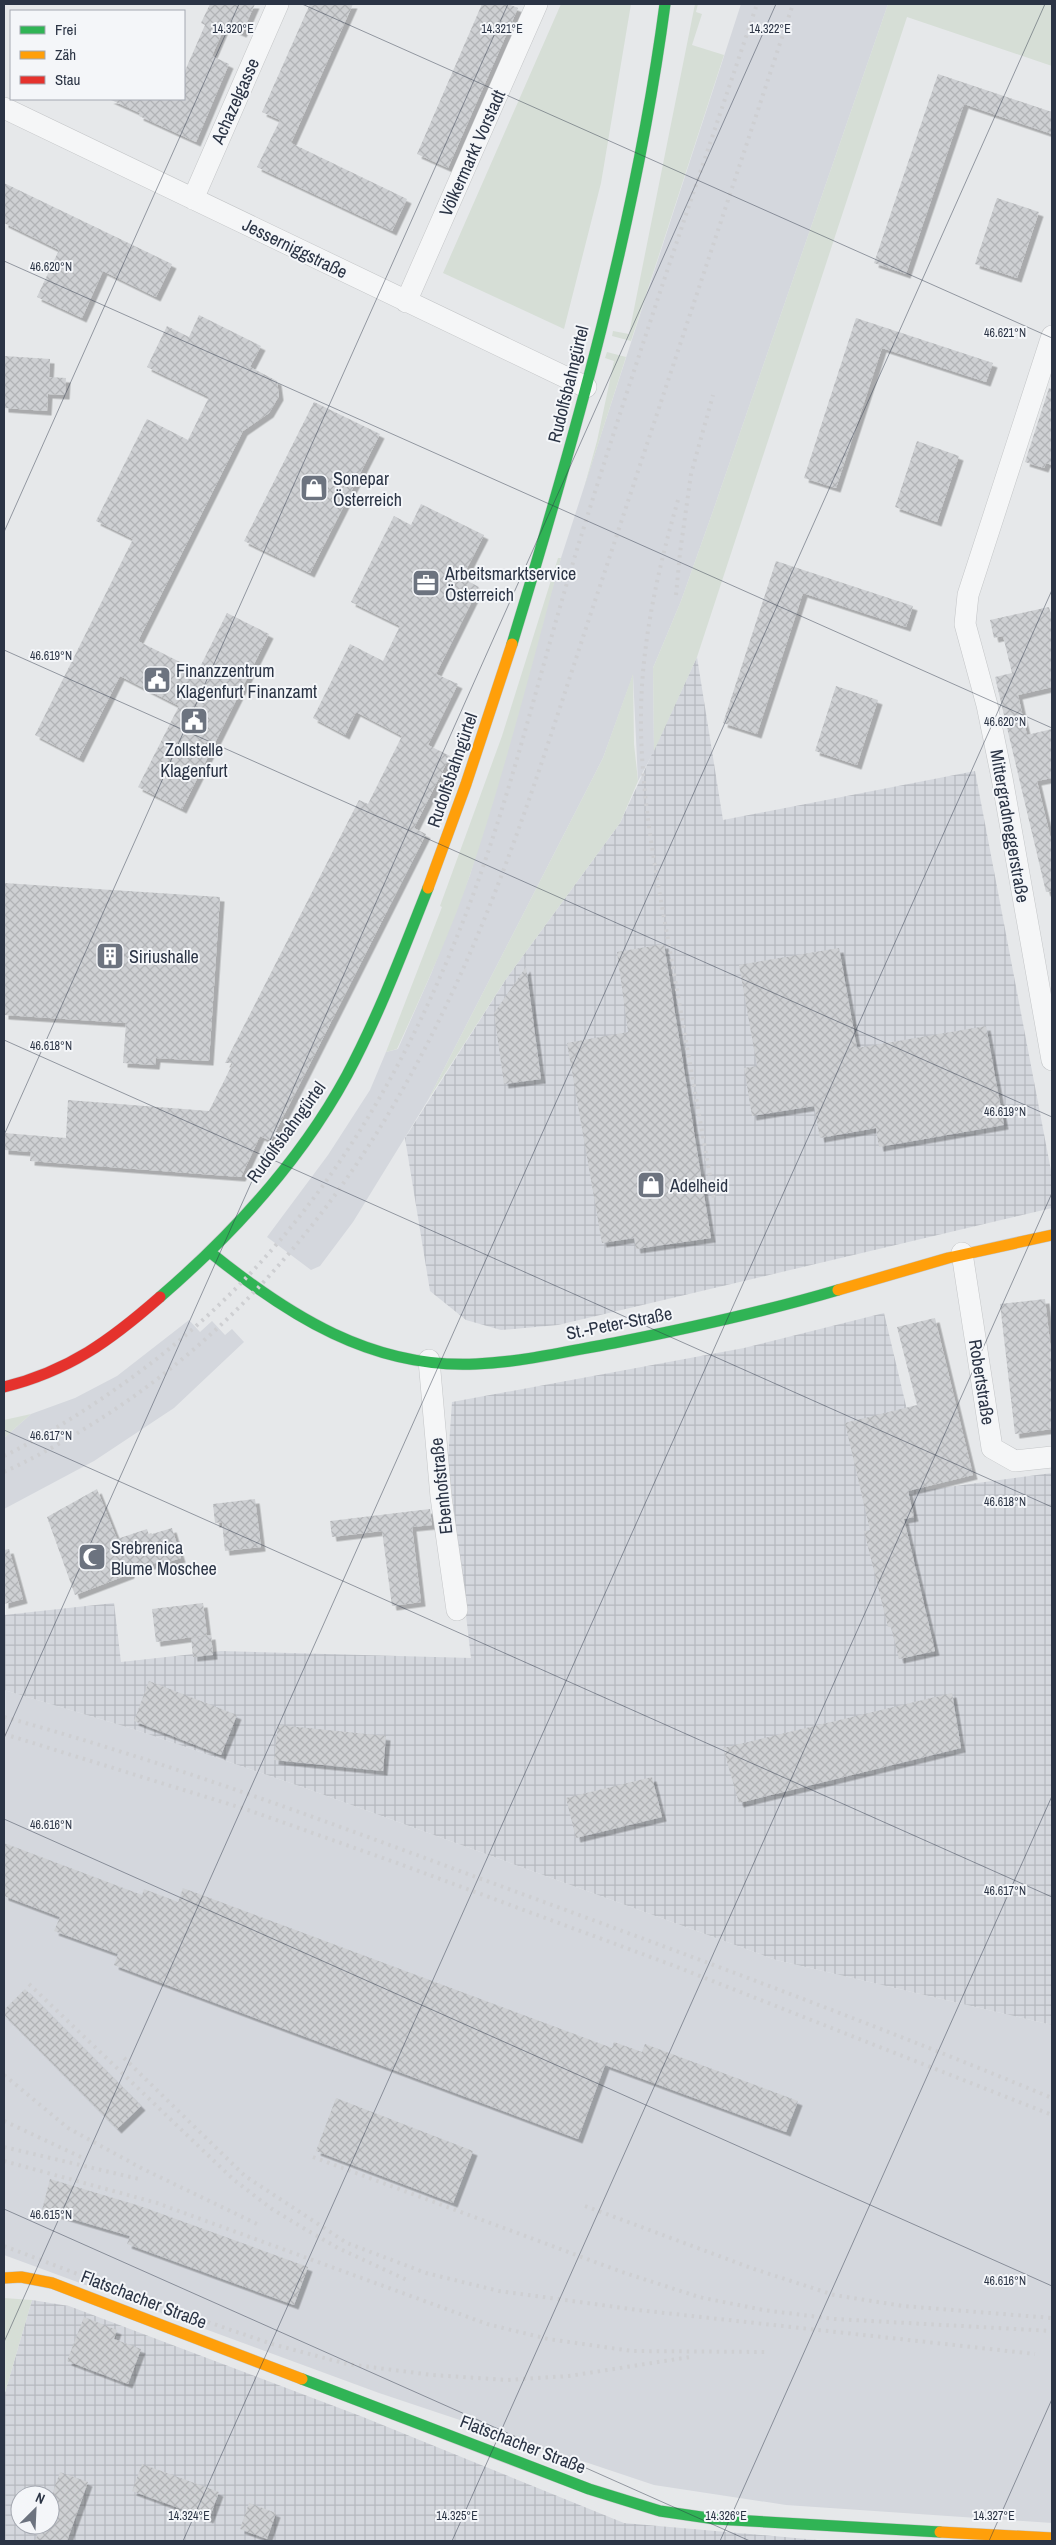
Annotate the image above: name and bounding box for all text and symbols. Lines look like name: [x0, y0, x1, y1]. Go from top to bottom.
legend: [10, 10, 185, 100]
text: Frei: [55, 19, 77, 40]
text: 14.320°E: [212, 21, 254, 37]
text: 14.321°E: [481, 21, 523, 37]
text: 14.322°E: [749, 21, 791, 37]
text: Zäh: [55, 44, 76, 65]
street label: Achazelgasse: [204, 54, 265, 149]
text: Stau: [55, 69, 80, 90]
street label: Völkermarkt Vorstadt: [433, 86, 511, 220]
street label: Jesserniggstraße: [238, 212, 352, 284]
text: 46.620°N: [30, 259, 72, 275]
street label: Rudolfsbahngürtel: [541, 323, 595, 445]
text: 46.621°N: [984, 325, 1026, 341]
place label: Sonepar Österreich: [333, 466, 402, 512]
shop icon: Sonepar Österreich: [299, 473, 329, 503]
place label: Arbeitsmarktservice Österreich: [444, 561, 576, 607]
office icon: Arbeitsmarktservice Österreich: [411, 568, 441, 598]
text: 46.619°N: [30, 648, 72, 664]
place label: Finanzzentrum Klagenfurt Finanzamt: [176, 658, 317, 704]
public building icon: Finanzzentrum Klagenfurt Finanzamt: [142, 665, 172, 695]
public building icon: Zollstelle Klagenfurt: [179, 706, 209, 736]
street label: Rudolfsbahngürtel: [421, 709, 483, 831]
text: 46.620°N: [984, 714, 1026, 730]
place label: Zollstelle Klagenfurt: [160, 737, 228, 783]
street label: Mittergradneggerstraße: [984, 747, 1036, 905]
building icon: Siriushalle: [95, 941, 125, 971]
place label: Siriushalle: [129, 944, 199, 969]
text: 46.618°N: [30, 1038, 72, 1054]
street label: Rudolfsbahngürtel: [241, 1076, 331, 1188]
text: 46.619°N: [984, 1104, 1026, 1120]
shop icon: Adelheid: [636, 1170, 666, 1200]
place label: Adelheid: [669, 1173, 728, 1198]
street label: St.-Peter-Straße: [564, 1300, 674, 1346]
street label: Robertstraße: [963, 1338, 1001, 1426]
text: 46.617°N: [30, 1428, 72, 1444]
street label: Ebenhofstraße: [424, 1437, 458, 1535]
text: 46.618°N: [984, 1494, 1026, 1510]
place label: Srebrenica Blume Moschee: [111, 1535, 217, 1581]
mosque icon: Srebrenica Blume Moschee: [77, 1542, 107, 1572]
text: 46.616°N: [30, 1817, 72, 1833]
text: 46.617°N: [984, 1883, 1026, 1899]
text: 46.615°N: [30, 2207, 72, 2223]
street label: Flatschacher Straße: [77, 2264, 211, 2334]
text: 46.616°N: [984, 2273, 1026, 2289]
street label: Flatschacher Straße: [456, 2409, 590, 2479]
north arrow: [10, 2485, 60, 2535]
text: N: [33, 2488, 48, 2508]
text: 14.324°E: [168, 2508, 210, 2524]
text: 14.325°E: [436, 2508, 478, 2524]
text: 14.326°E: [705, 2508, 747, 2524]
text: 14.327°E: [973, 2508, 1015, 2524]

